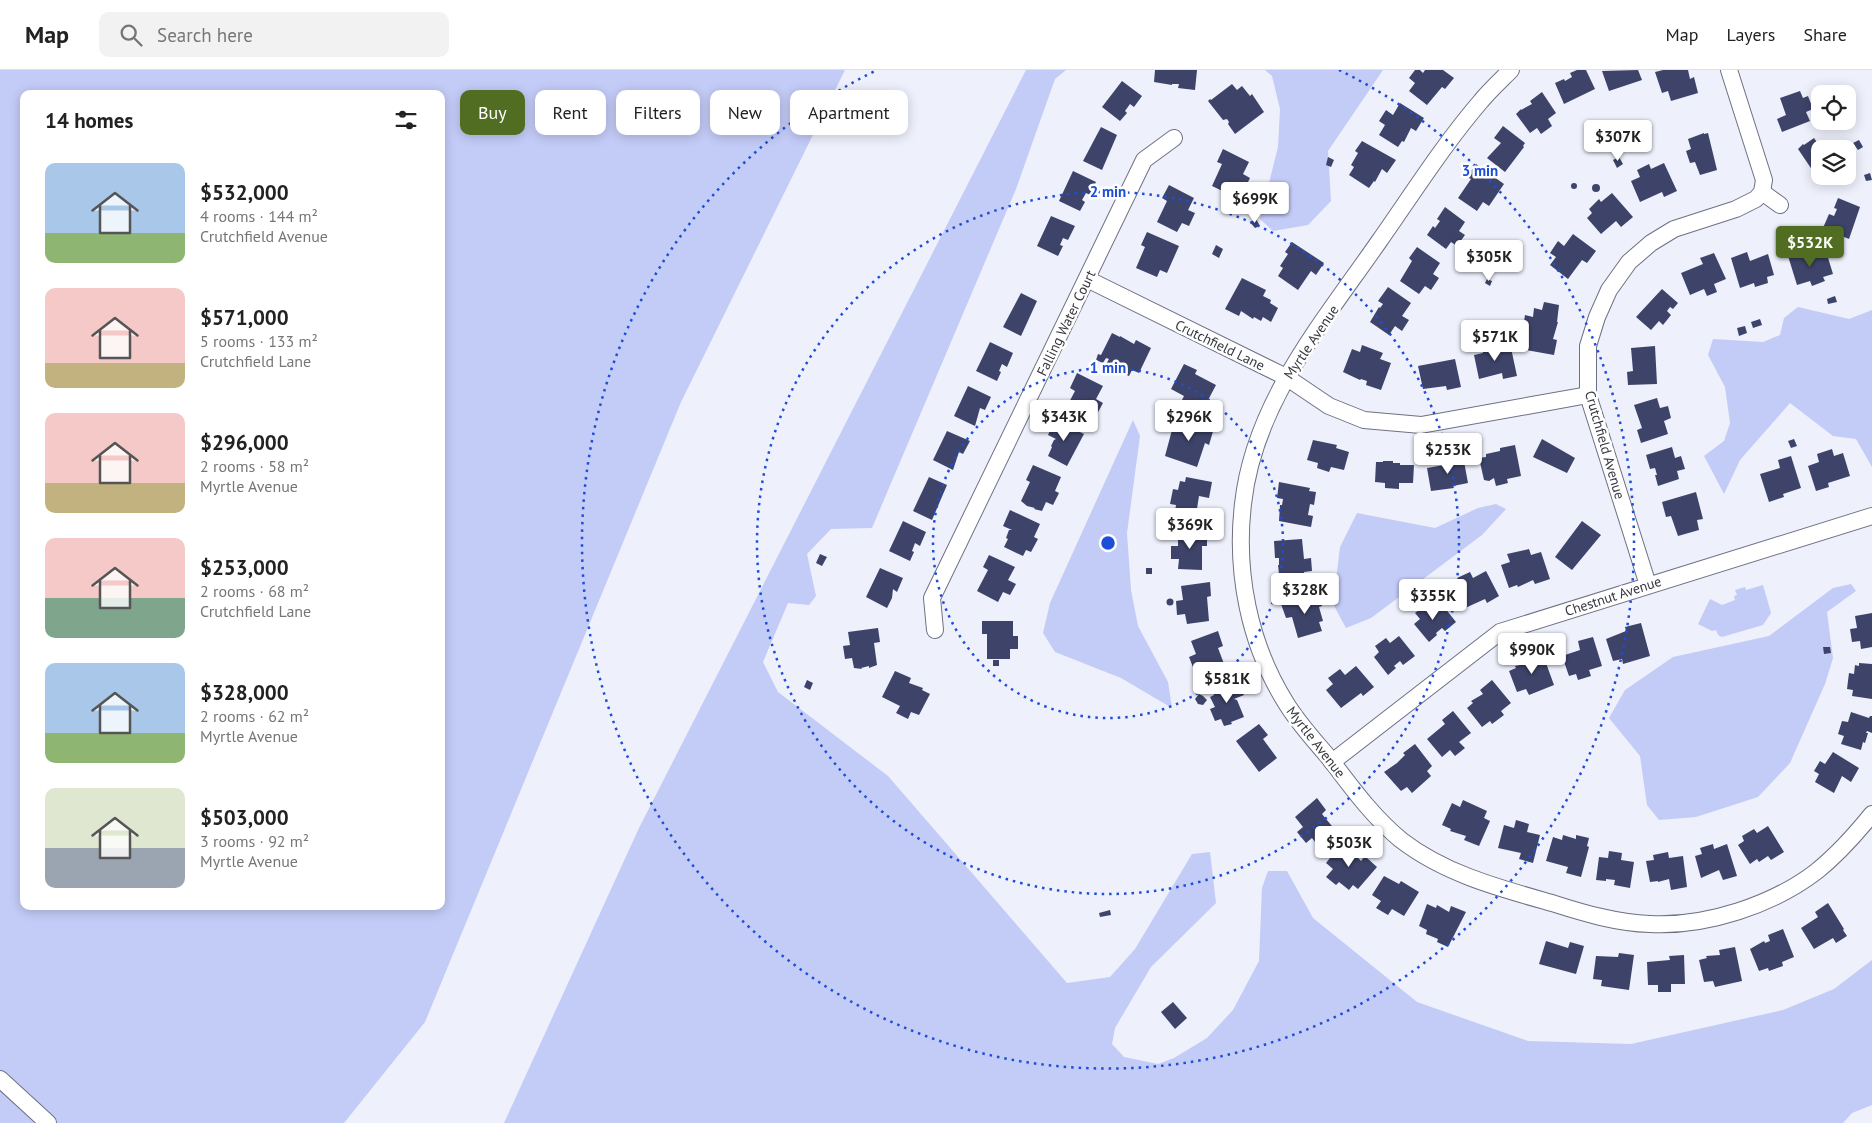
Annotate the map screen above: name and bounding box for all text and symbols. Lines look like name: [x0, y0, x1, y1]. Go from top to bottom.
search box: [99, 12, 449, 57]
text: Map: [25, 19, 69, 50]
icon: search: [117, 21, 145, 49]
text: Search here: [157, 23, 253, 47]
text: Map: [1666, 23, 1698, 46]
text: Layers: [1726, 23, 1775, 46]
text: Share: [1803, 23, 1847, 46]
map controls: [1811, 85, 1856, 185]
button: locate: [1811, 85, 1856, 130]
chip: Buy: [460, 90, 525, 135]
chip: Rent: [535, 90, 606, 135]
chip: Filters: [616, 90, 700, 135]
chip: New: [710, 90, 780, 135]
chip: Apartment: [790, 90, 908, 135]
icon: filters: [392, 106, 420, 134]
text: 14 homes: [45, 107, 133, 134]
pin: $307K: [1583, 119, 1653, 162]
text: $307K: [1595, 126, 1641, 146]
button: layers: [1811, 140, 1856, 185]
text: 3 min: [1462, 161, 1498, 180]
text: $532,000: [200, 179, 289, 206]
text: 2 min: [1090, 182, 1126, 201]
pin: $699K: [1220, 182, 1290, 224]
icon: home: [85, 183, 145, 243]
text: $699K: [1232, 188, 1278, 208]
text: 4 rooms · 144 m²: [200, 206, 318, 226]
text: Crutchfield Avenue: [200, 226, 328, 246]
pin: $532K: [1775, 226, 1845, 268]
text: $532K: [1787, 232, 1833, 252]
pin: $305K: [1454, 240, 1524, 282]
text: $305K: [1466, 246, 1512, 266]
street label: Falling Water Court: [1033, 267, 1099, 379]
street label: Myrtle Avenue: [1280, 301, 1342, 383]
text: $571,000: [200, 304, 289, 331]
icon: home: [85, 308, 145, 368]
street label: Crutchfield Lane: [1172, 316, 1268, 374]
pin: $571K: [1460, 320, 1530, 362]
text: $571K: [1472, 326, 1518, 346]
text: 5 rooms · 133 m²: [200, 331, 318, 351]
text: Crutchfield Lane: [200, 351, 311, 371]
text: 1 min: [1090, 358, 1126, 377]
street label: Crutchfield Avenue: [1581, 389, 1629, 501]
pin: $343K: [1029, 400, 1099, 442]
pin: $296K: [1154, 400, 1224, 442]
text: $343K: [1041, 406, 1087, 426]
text: $296K: [1166, 406, 1212, 426]
text: $296,000: [200, 429, 289, 456]
pin: $253K: [1413, 432, 1483, 475]
icon: home: [85, 433, 145, 493]
text: $253K: [1425, 439, 1471, 459]
text: 2 rooms · 58 m²: [200, 456, 309, 476]
text: Myrtle Avenue: [200, 476, 298, 496]
pin: $369K: [1155, 508, 1225, 550]
text: $369K: [1167, 514, 1213, 534]
centre of rings: [1099, 534, 1117, 552]
text: $253,000: [200, 554, 289, 581]
icon: home: [85, 558, 145, 618]
pin: $328K: [1270, 572, 1340, 615]
street label: Chestnut Avenue: [1562, 572, 1664, 620]
pin: $355K: [1398, 578, 1468, 621]
text: $328K: [1282, 579, 1328, 599]
text: 2 rooms · 68 m²: [200, 581, 309, 601]
text: $355K: [1410, 585, 1456, 605]
text: Crutchfield Lane: [200, 601, 311, 621]
pin: $990K: [1497, 632, 1567, 675]
text: $990K: [1509, 639, 1555, 659]
pin: $581K: [1192, 662, 1262, 704]
text: $581K: [1204, 668, 1250, 688]
text: $328,000: [200, 679, 289, 706]
icon: home: [85, 683, 145, 743]
street label: Myrtle Avenue: [1283, 703, 1349, 781]
text: 2 rooms · 62 m²: [200, 706, 309, 726]
text: Myrtle Avenue: [200, 726, 298, 746]
text: $503,000: [200, 804, 289, 831]
icon: home: [85, 808, 145, 868]
pin: $503K: [1314, 826, 1384, 868]
text: 3 rooms · 92 m²: [200, 831, 309, 851]
text: $503K: [1326, 832, 1372, 852]
text: Myrtle Avenue: [200, 851, 298, 871]

